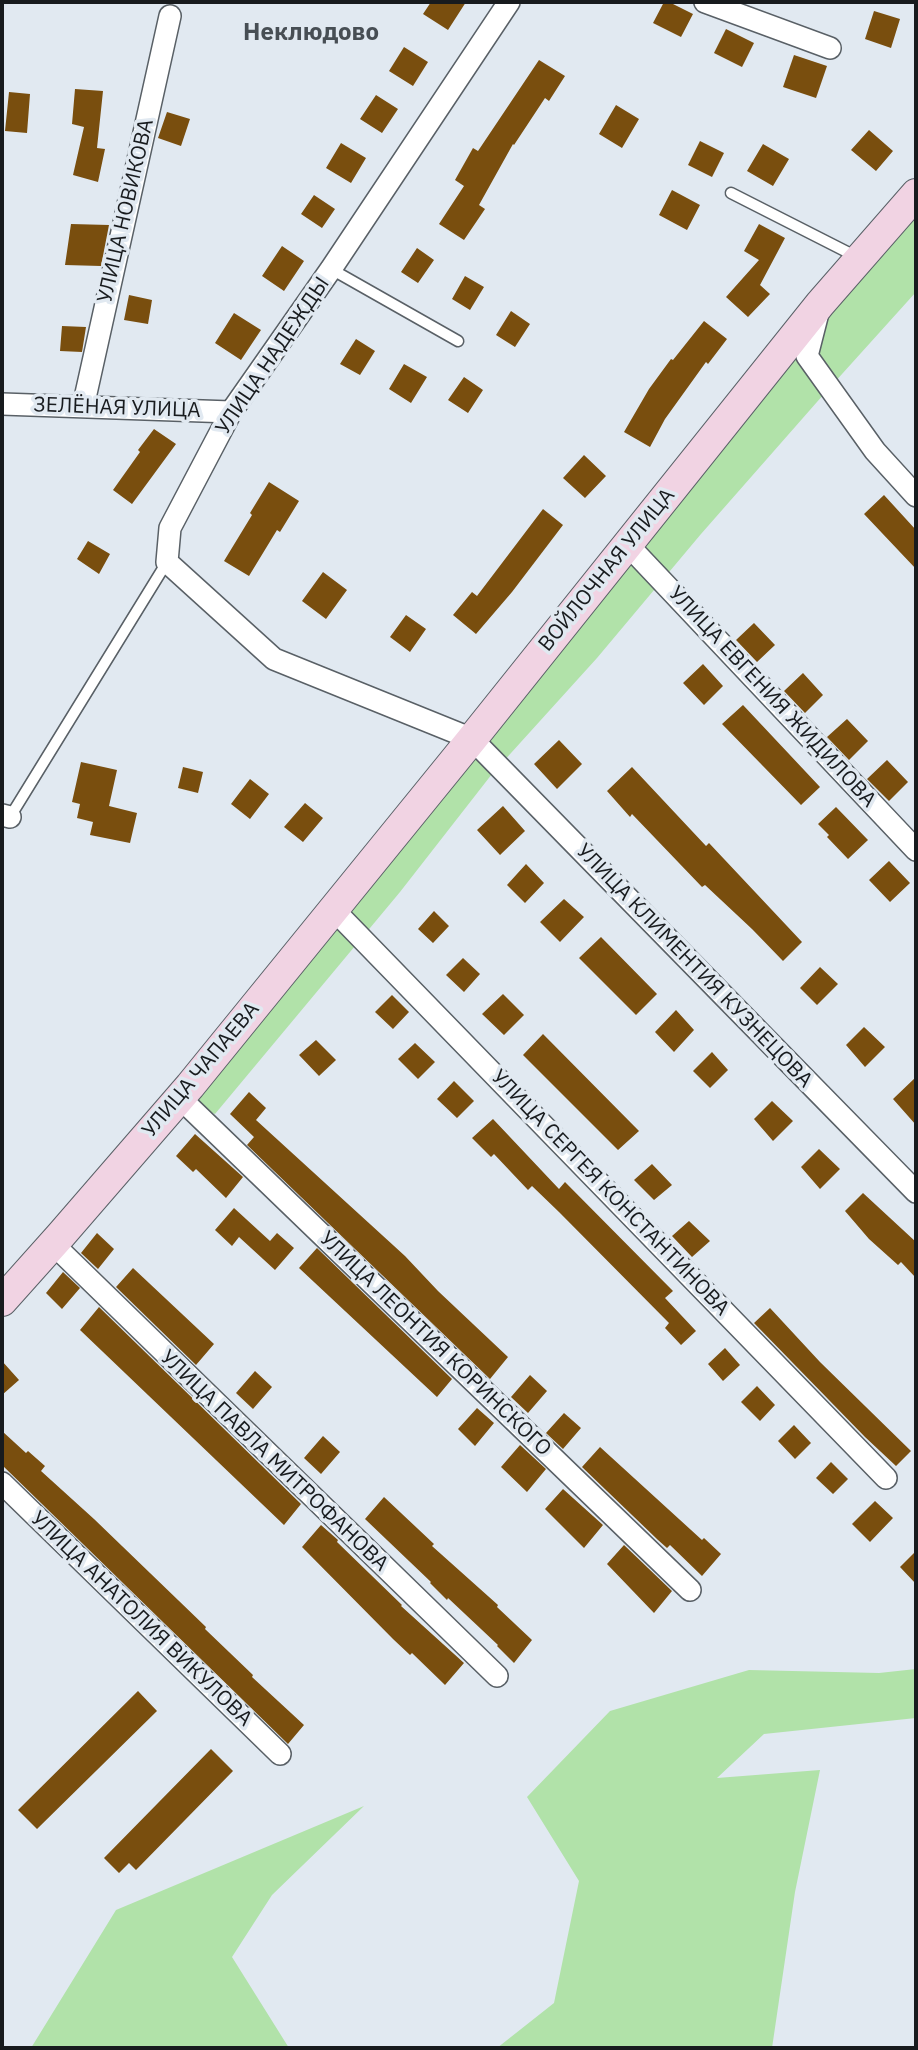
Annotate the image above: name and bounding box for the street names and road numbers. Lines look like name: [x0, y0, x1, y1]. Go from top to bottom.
street label: УЛИЦА НОВИКОВА: [93, 117, 159, 305]
street label: УЛИЦА НАДЕЖДЫ: [211, 272, 335, 440]
street label: ЗЕЛЁНАЯ УЛИЦА: [33, 392, 201, 424]
street label: ВОЙЛОЧНАЯ УЛИЦА: [534, 483, 680, 657]
street label: УЛИЦА ЕВГЕНИЯ ЖИДИЛОВА: [663, 581, 881, 813]
street label: УЛИЦА КЛИМЕНТИЯ КУЗНЕЦОВА: [571, 839, 817, 1093]
street label: УЛИЦА ЧАПАЕВА: [137, 997, 265, 1143]
street label: УЛИЦА СЕРГЕЯ КОНСТАНТИНОВА: [486, 1065, 734, 1321]
street label: УЛИЦА ЛЕОНТИЯ КОРИНСКОГО: [314, 1226, 556, 1462]
street label: УЛИЦА ПАВЛА МИТРОФАНОВА: [155, 1345, 393, 1577]
street label: УЛИЦА АНАТОЛИЯ ВИКУЛОВА: [25, 1506, 257, 1732]

